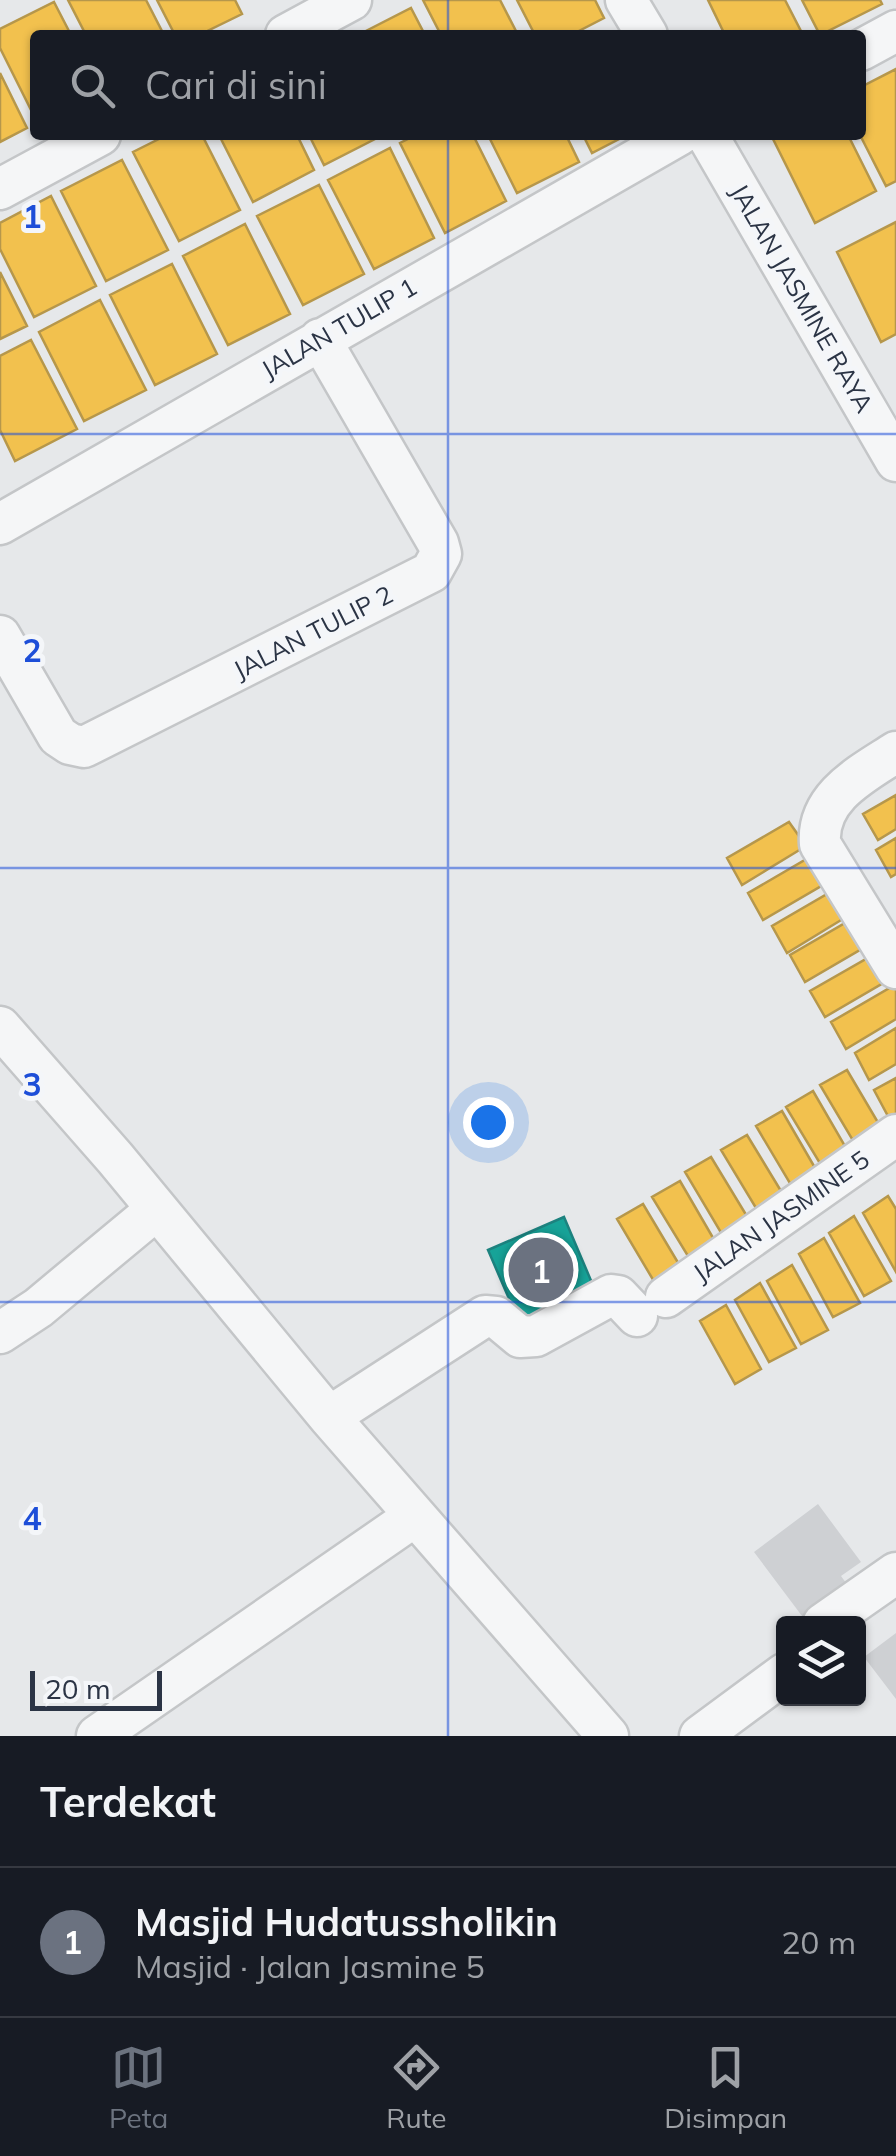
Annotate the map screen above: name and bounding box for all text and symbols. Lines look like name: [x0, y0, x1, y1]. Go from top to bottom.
search box: [30, 30, 866, 140]
icon: search: [65, 58, 120, 113]
text: Cari di sini: [145, 61, 327, 109]
street label: JALAN JASMINE RAYA: [724, 178, 881, 418]
text: 1: [22, 196, 42, 236]
street label: JALAN TULIP 1: [255, 271, 422, 385]
street label: JALAN TULIP 2: [228, 578, 398, 685]
text: 2: [22, 630, 42, 670]
text: 3: [22, 1064, 42, 1104]
your location: [463, 1097, 514, 1148]
street label: JALAN JASMINE 5: [687, 1143, 875, 1288]
pin: 1: [508, 1232, 574, 1308]
text: 4: [22, 1498, 42, 1538]
map controls: [776, 1616, 866, 1706]
button: layers: [776, 1616, 866, 1706]
scale bar: [30, 1666, 162, 1710]
text: 20 m: [45, 1671, 111, 1706]
text: Terdekat: [40, 1775, 216, 1828]
text: Masjid Hudatussholikin: [135, 1898, 558, 1946]
text: 1: [63, 1922, 82, 1962]
text: 20 m: [781, 1922, 856, 1962]
text: Masjid · Jalan Jasmine 5: [135, 1946, 485, 1986]
tab: Peta: [109, 2040, 168, 2135]
tab: Rute: [386, 2040, 447, 2135]
tab: Disimpan: [664, 2040, 787, 2135]

